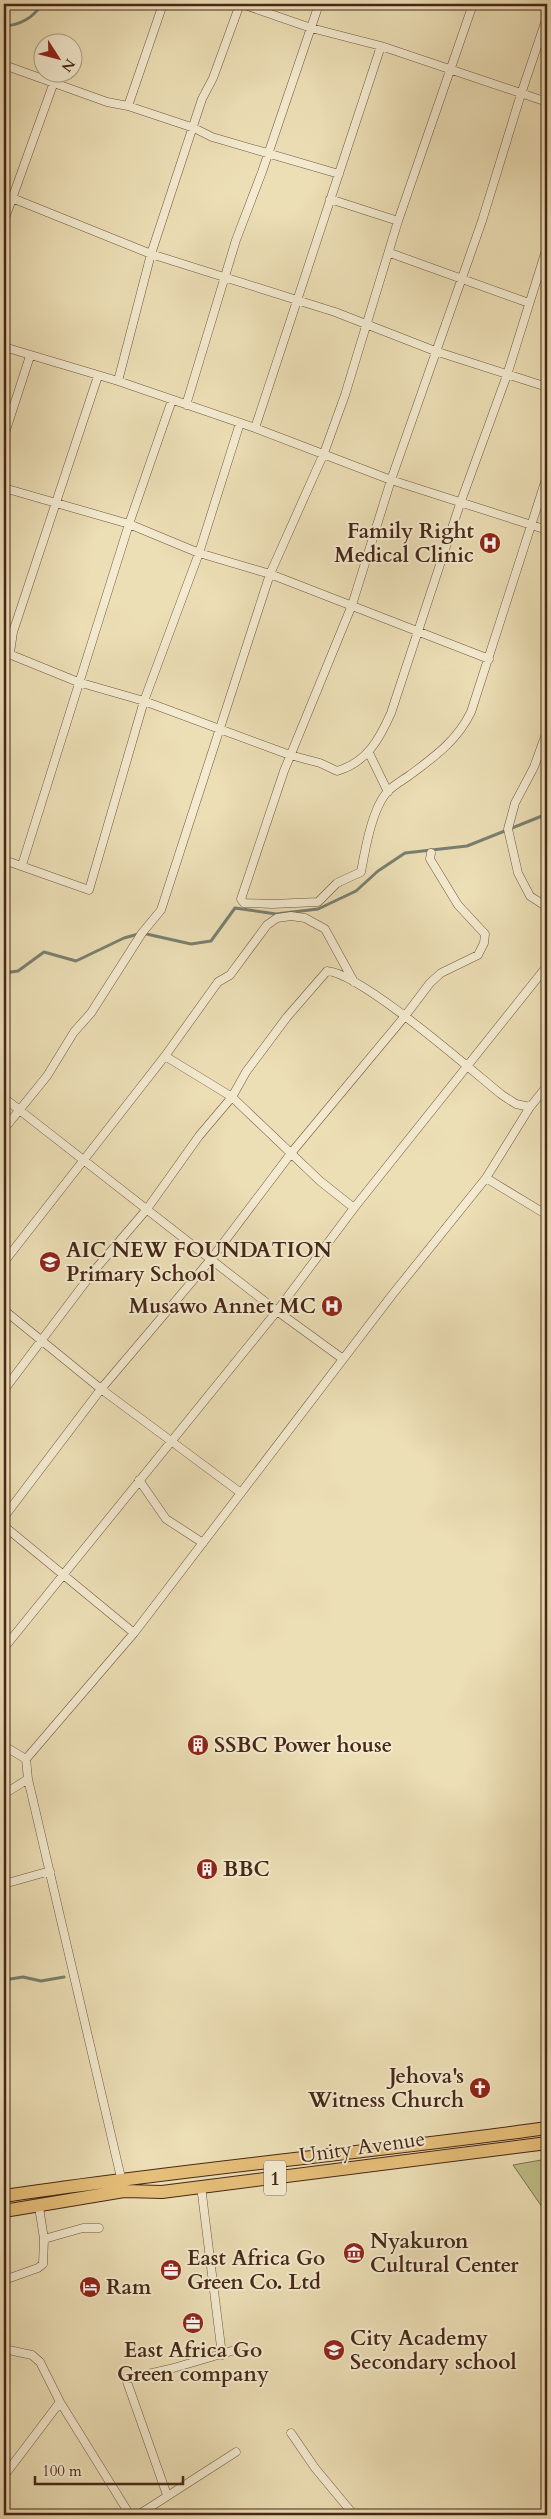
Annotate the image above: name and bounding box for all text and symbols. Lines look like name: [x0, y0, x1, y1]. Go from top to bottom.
north arrow: [32, 32, 82, 82]
text: N: [57, 55, 79, 76]
place label: Family Right Medical Clinic: [334, 517, 475, 570]
hospital icon: Family Right Medical Clinic: [478, 531, 502, 555]
place label: AIC NEW FOUNDATION Primary School: [66, 1236, 332, 1289]
school or university icon: AIC NEW FOUNDATION Primary School: [38, 1250, 62, 1274]
place label: Musawo Annet MC: [129, 1292, 316, 1321]
hospital icon: Musawo Annet MC: [320, 1294, 344, 1318]
place label: SSBC Power house: [214, 1731, 392, 1760]
building icon: SSBC Power house: [186, 1733, 210, 1757]
place label: BBC: [223, 1855, 270, 1884]
building icon: BBC: [195, 1857, 219, 1881]
place label: Jehova's Witness Church: [307, 2062, 464, 2115]
church icon: Jehova's Witness Church: [468, 2076, 492, 2100]
street label: Unity Avenue: [297, 2124, 427, 2171]
road number: 1: [264, 2160, 286, 2196]
place label: Nyakuron Cultural Center: [370, 2227, 519, 2280]
museum icon: Nyakuron Cultural Center: [342, 2241, 366, 2265]
place label: East Africa Go Green Co. Ltd: [187, 2244, 325, 2297]
office icon: East Africa Go Green Co. Ltd: [159, 2258, 183, 2282]
place label: Ram: [106, 2273, 152, 2302]
hotel icon: Ram: [78, 2275, 102, 2299]
office icon: East Africa Go Green company: [181, 2311, 205, 2335]
place label: City Academy Secondary school: [350, 2324, 517, 2377]
place label: East Africa Go Green company: [117, 2336, 269, 2389]
school or university icon: City Academy Secondary school: [322, 2338, 346, 2362]
scale bar: [35, 2454, 182, 2486]
text: 100 m: [42, 2461, 82, 2481]

